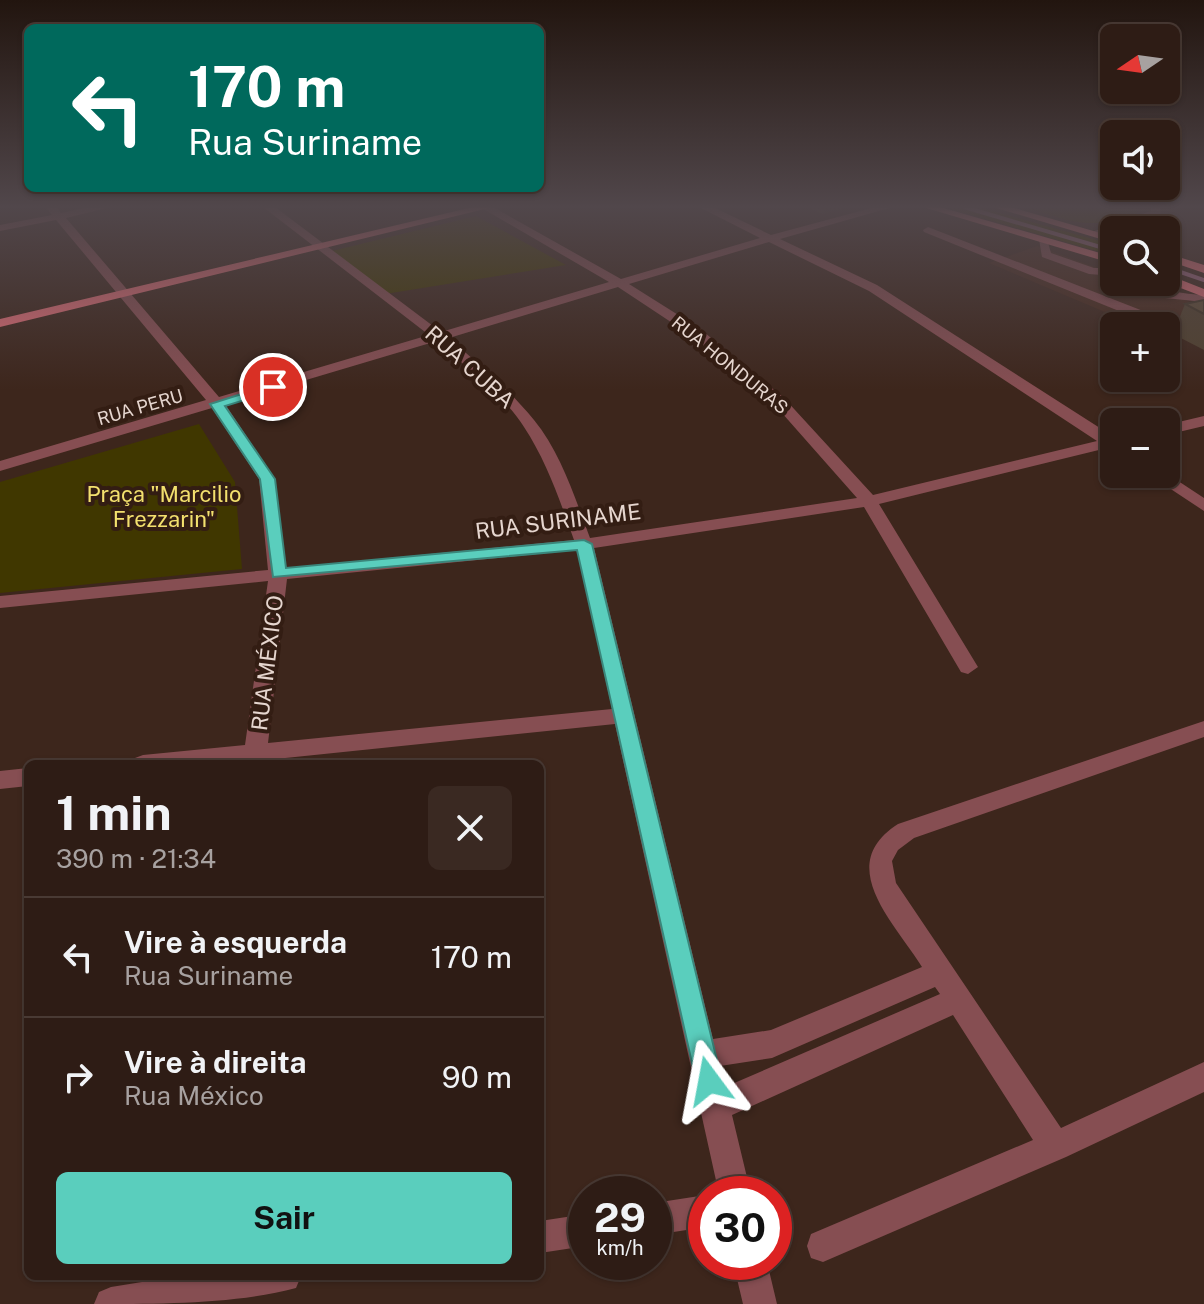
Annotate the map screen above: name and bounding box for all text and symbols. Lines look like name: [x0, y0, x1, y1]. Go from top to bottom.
north arrow: [1100, 24, 1180, 104]
map controls: [1100, 24, 1180, 488]
text: 170 m: [188, 54, 345, 120]
icon: left: [56, 56, 160, 160]
button: sound: [1100, 120, 1180, 200]
text: Rua Suriname: [188, 121, 422, 163]
button: search: [1100, 216, 1180, 296]
street label: RUA HONDURAS: [668, 312, 792, 418]
button: +: [1100, 312, 1180, 392]
street label: RUA CUBA: [420, 320, 520, 414]
pin: [239, 353, 307, 421]
icon: arrive: [251, 365, 295, 409]
street label: RUA PERU: [95, 385, 185, 429]
button: −: [1100, 408, 1180, 488]
park label: Praça "Marcilio Frezzarin": [87, 481, 241, 532]
street label: RUA SURINAME: [474, 498, 642, 544]
street label: RUA MÉXICO: [246, 594, 288, 732]
text: 1 min: [56, 784, 172, 841]
button: close: [428, 786, 512, 870]
text: 390 m · 21:34: [56, 843, 216, 874]
text: Vire à esquerda: [124, 924, 347, 960]
icon: left: [56, 935, 100, 979]
text: 170 m: [431, 939, 512, 975]
text: Rua Suriname: [124, 960, 293, 991]
position arrow: [667, 1039, 751, 1123]
text: Vire à direita: [124, 1044, 307, 1080]
icon: right: [56, 1055, 100, 1099]
text: 90 m: [442, 1059, 512, 1095]
text: Rua México: [124, 1080, 264, 1111]
button: Sair: [56, 1172, 512, 1264]
speed limit sign: 30: [688, 1176, 792, 1280]
text: 29: [594, 1194, 646, 1241]
text: km/h: [596, 1236, 644, 1260]

